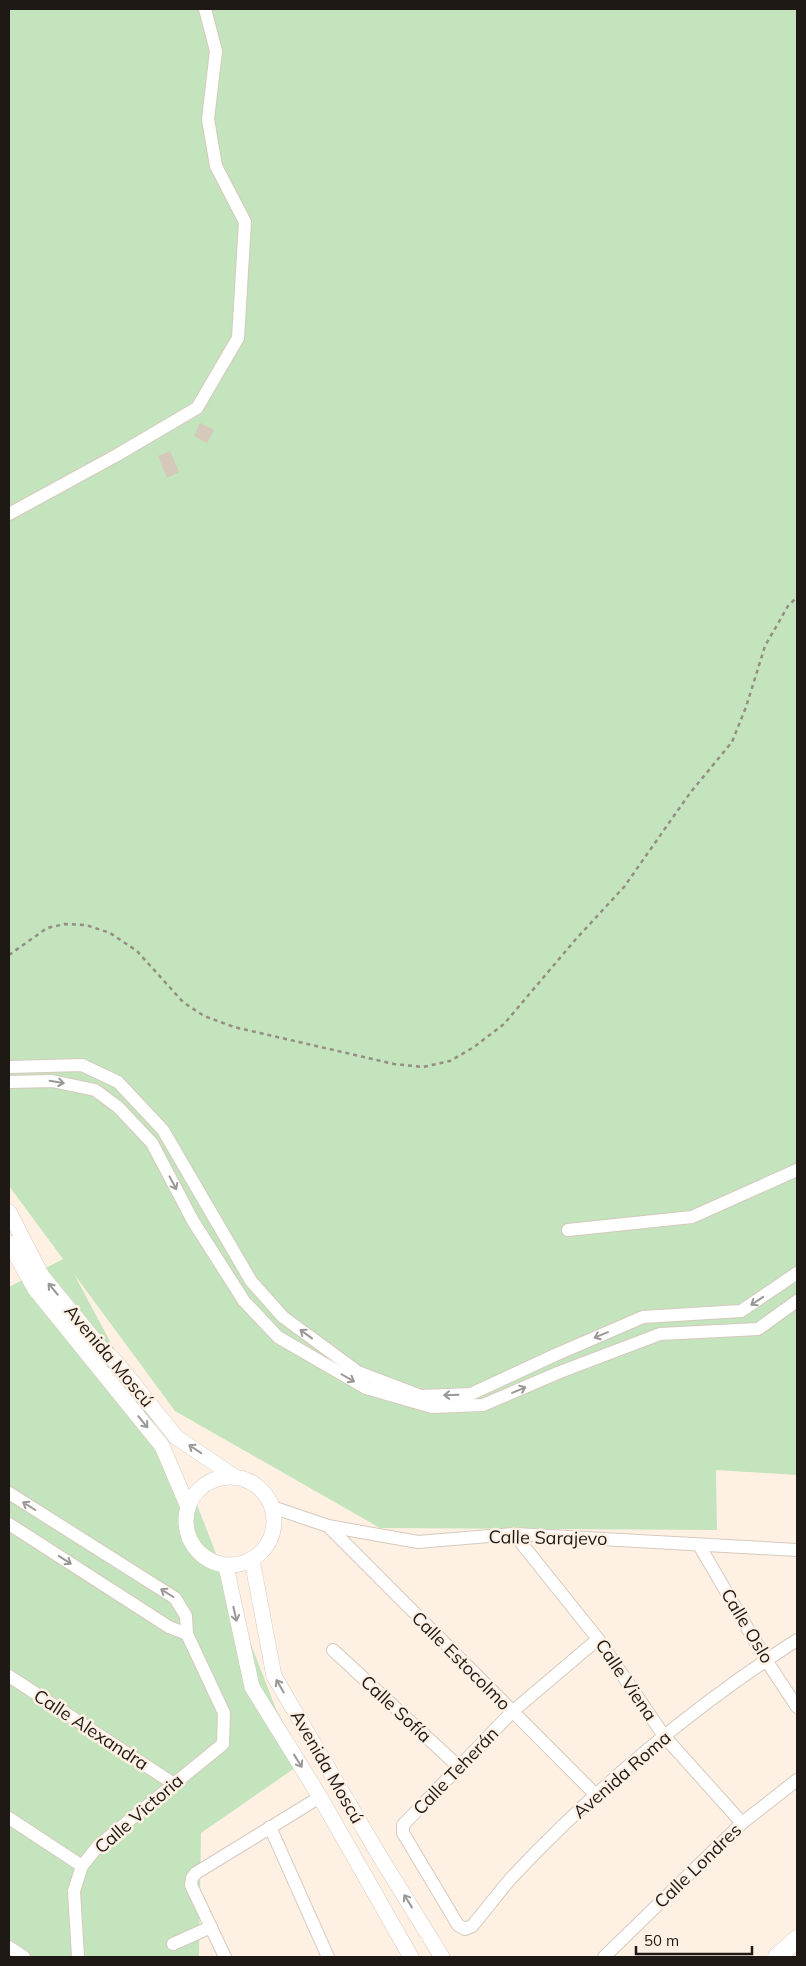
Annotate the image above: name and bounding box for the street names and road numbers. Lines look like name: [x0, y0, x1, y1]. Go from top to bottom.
street label: Avenida Moscú: [60, 1300, 159, 1412]
street label: Calle Sarajevo: [488, 1525, 608, 1550]
street label: Calle Oslo: [716, 1584, 779, 1667]
street label: Calle Estocolmo: [407, 1606, 516, 1715]
street label: Calle Viena: [591, 1634, 662, 1725]
street label: Calle Sofía: [356, 1670, 437, 1747]
street label: Calle Alexandra: [30, 1684, 153, 1775]
street label: Avenida Moscú: [286, 1706, 369, 1828]
street label: Calle Teherán: [408, 1722, 503, 1819]
street label: Avenida Roma: [568, 1726, 675, 1823]
street label: Calle Victoria: [90, 1769, 188, 1858]
street label: Calle Londres: [649, 1818, 746, 1913]

